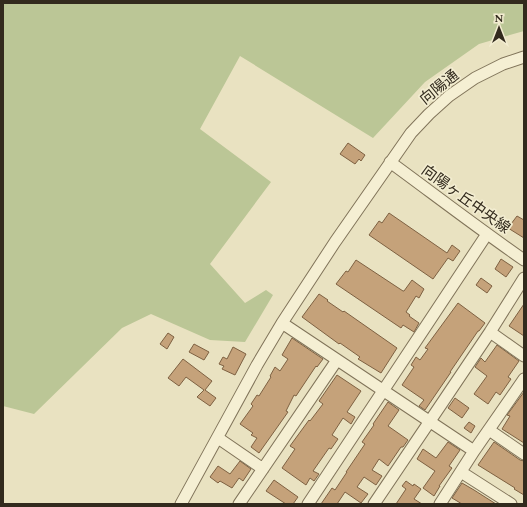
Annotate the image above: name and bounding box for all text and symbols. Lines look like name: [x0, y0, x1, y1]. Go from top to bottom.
north arrow: [479, 8, 519, 48]
text: N: [495, 10, 504, 27]
street label: 向陽通: [415, 64, 464, 110]
street label: 向陽ヶ丘中央線: [416, 159, 515, 240]

